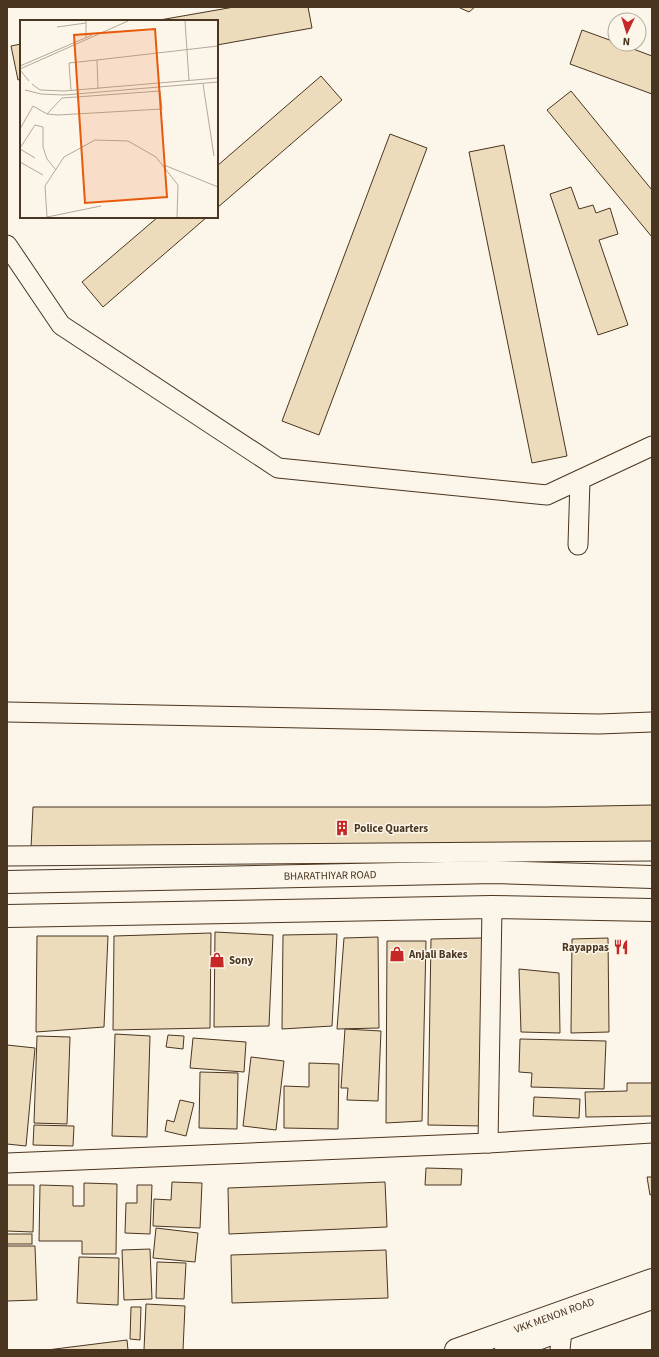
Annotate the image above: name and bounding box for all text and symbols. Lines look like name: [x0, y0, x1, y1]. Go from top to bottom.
north arrow: [607, 12, 647, 52]
inset map: [20, 20, 218, 218]
text: N: [622, 34, 631, 49]
building icon: Police Quarters: [333, 819, 351, 837]
place label: Police Quarters: [354, 821, 428, 836]
street label: BHARATHIYAR ROAD: [283, 867, 377, 884]
restaurant icon: Rayappas: [612, 938, 630, 956]
place label: Rayappas: [562, 940, 609, 955]
shop icon: Anjali Bakes: [388, 945, 406, 963]
place label: Anjali Bakes: [408, 947, 468, 962]
shop icon: Sony: [208, 951, 226, 969]
place label: Sony: [229, 953, 254, 968]
street label: VKK MENON ROAD: [512, 1294, 597, 1337]

